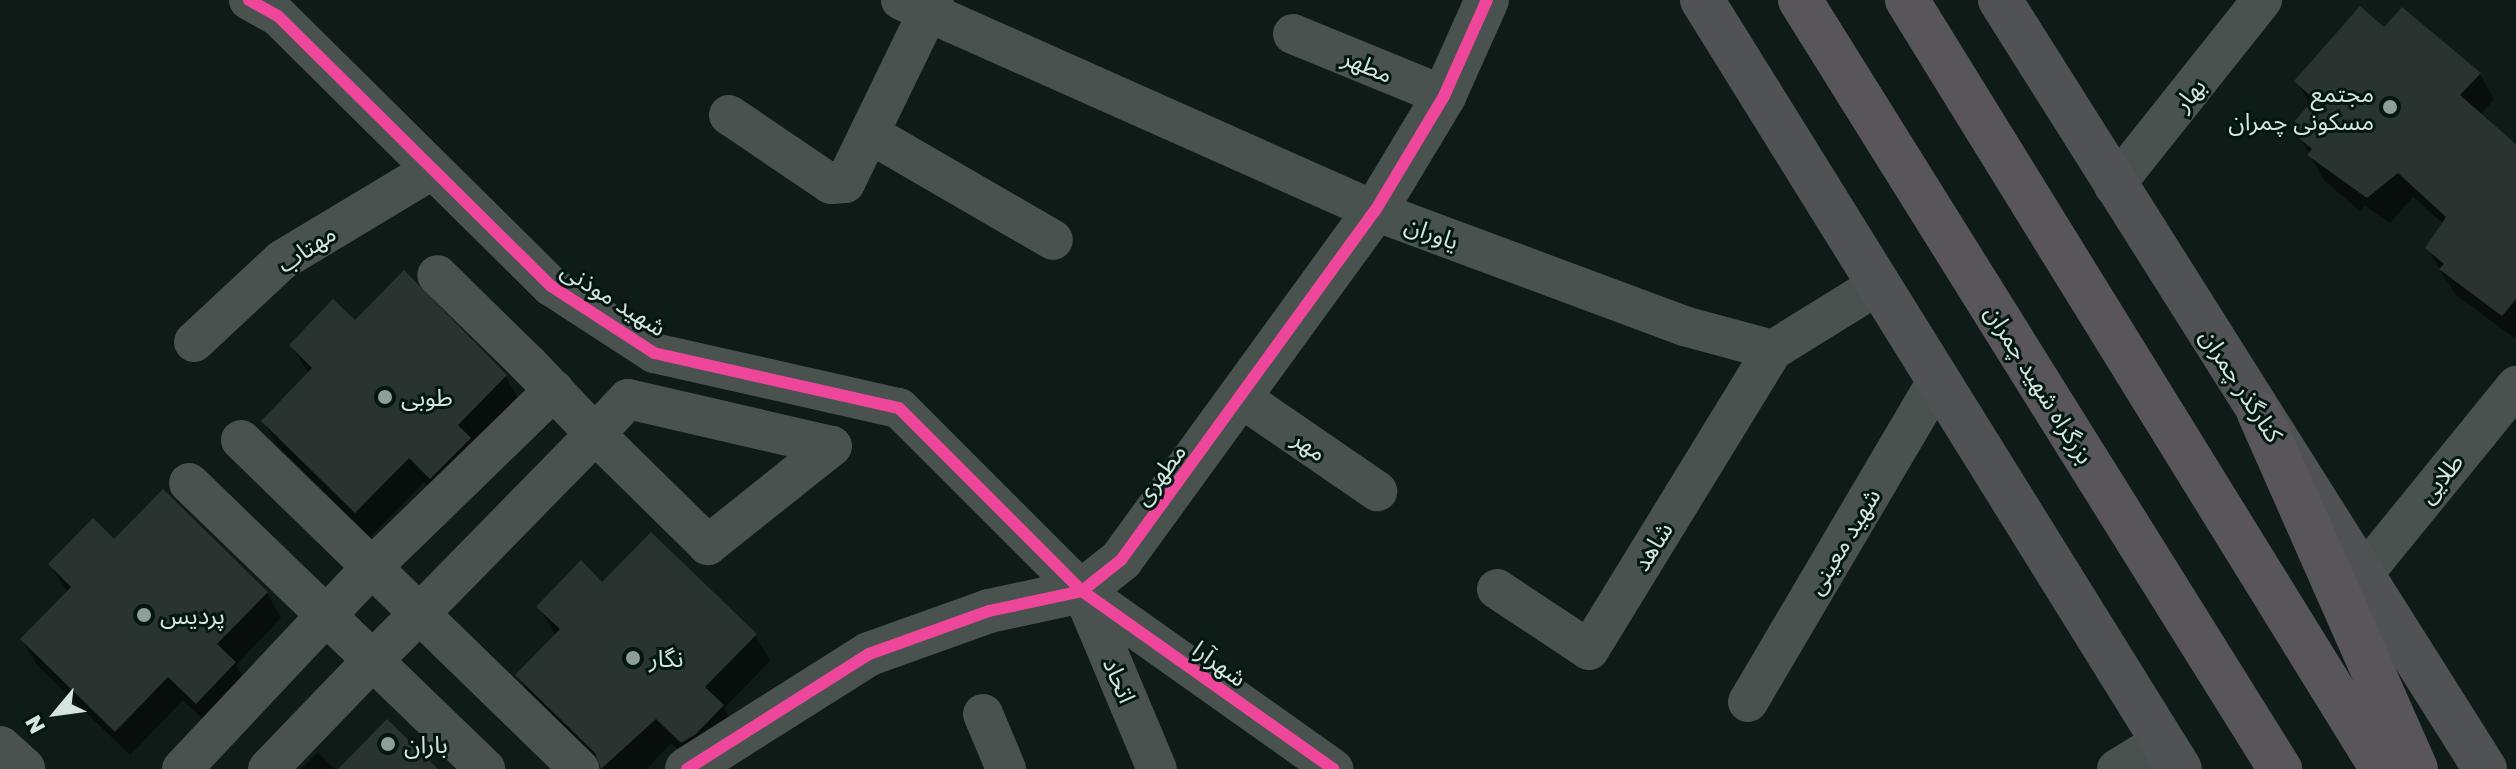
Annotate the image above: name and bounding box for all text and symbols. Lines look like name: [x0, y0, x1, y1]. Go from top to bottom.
street label: مطهر: [1339, 42, 1397, 88]
street label: بهار: [2167, 72, 2211, 116]
place label: مجتمع مسکونی چمران: [2228, 79, 2374, 135]
marker: مجتمع مسکونی چمران: [2381, 98, 2399, 116]
street label: یاوران: [1401, 209, 1463, 255]
street label: مهتاب: [271, 218, 341, 278]
street label: شهید موذنی: [556, 254, 672, 342]
street label: بزرگراه شهید چمران: [1980, 299, 2100, 469]
street label: کنارگذر چمران: [2195, 323, 2289, 447]
place label: طوبی: [401, 383, 453, 411]
marker: طوبی: [376, 388, 394, 406]
street label: مهر: [1288, 423, 1332, 467]
street label: مطهری: [1127, 438, 1191, 510]
street label: طلایی: [2411, 447, 2469, 509]
street label: شهید معینی: [1800, 483, 1886, 599]
street label: شاهد: [1626, 516, 1678, 576]
place label: پردیس: [160, 601, 225, 629]
marker: پردیس: [135, 606, 153, 624]
street label: شهرآرا: [1187, 634, 1253, 692]
place label: نگار: [649, 644, 683, 672]
marker: نگار: [624, 649, 642, 667]
street label: اتحاد: [1098, 653, 1142, 707]
north arrow: [16, 673, 96, 753]
text: N: [19, 711, 50, 739]
place label: باران: [404, 730, 448, 758]
marker: باران: [379, 735, 397, 753]

